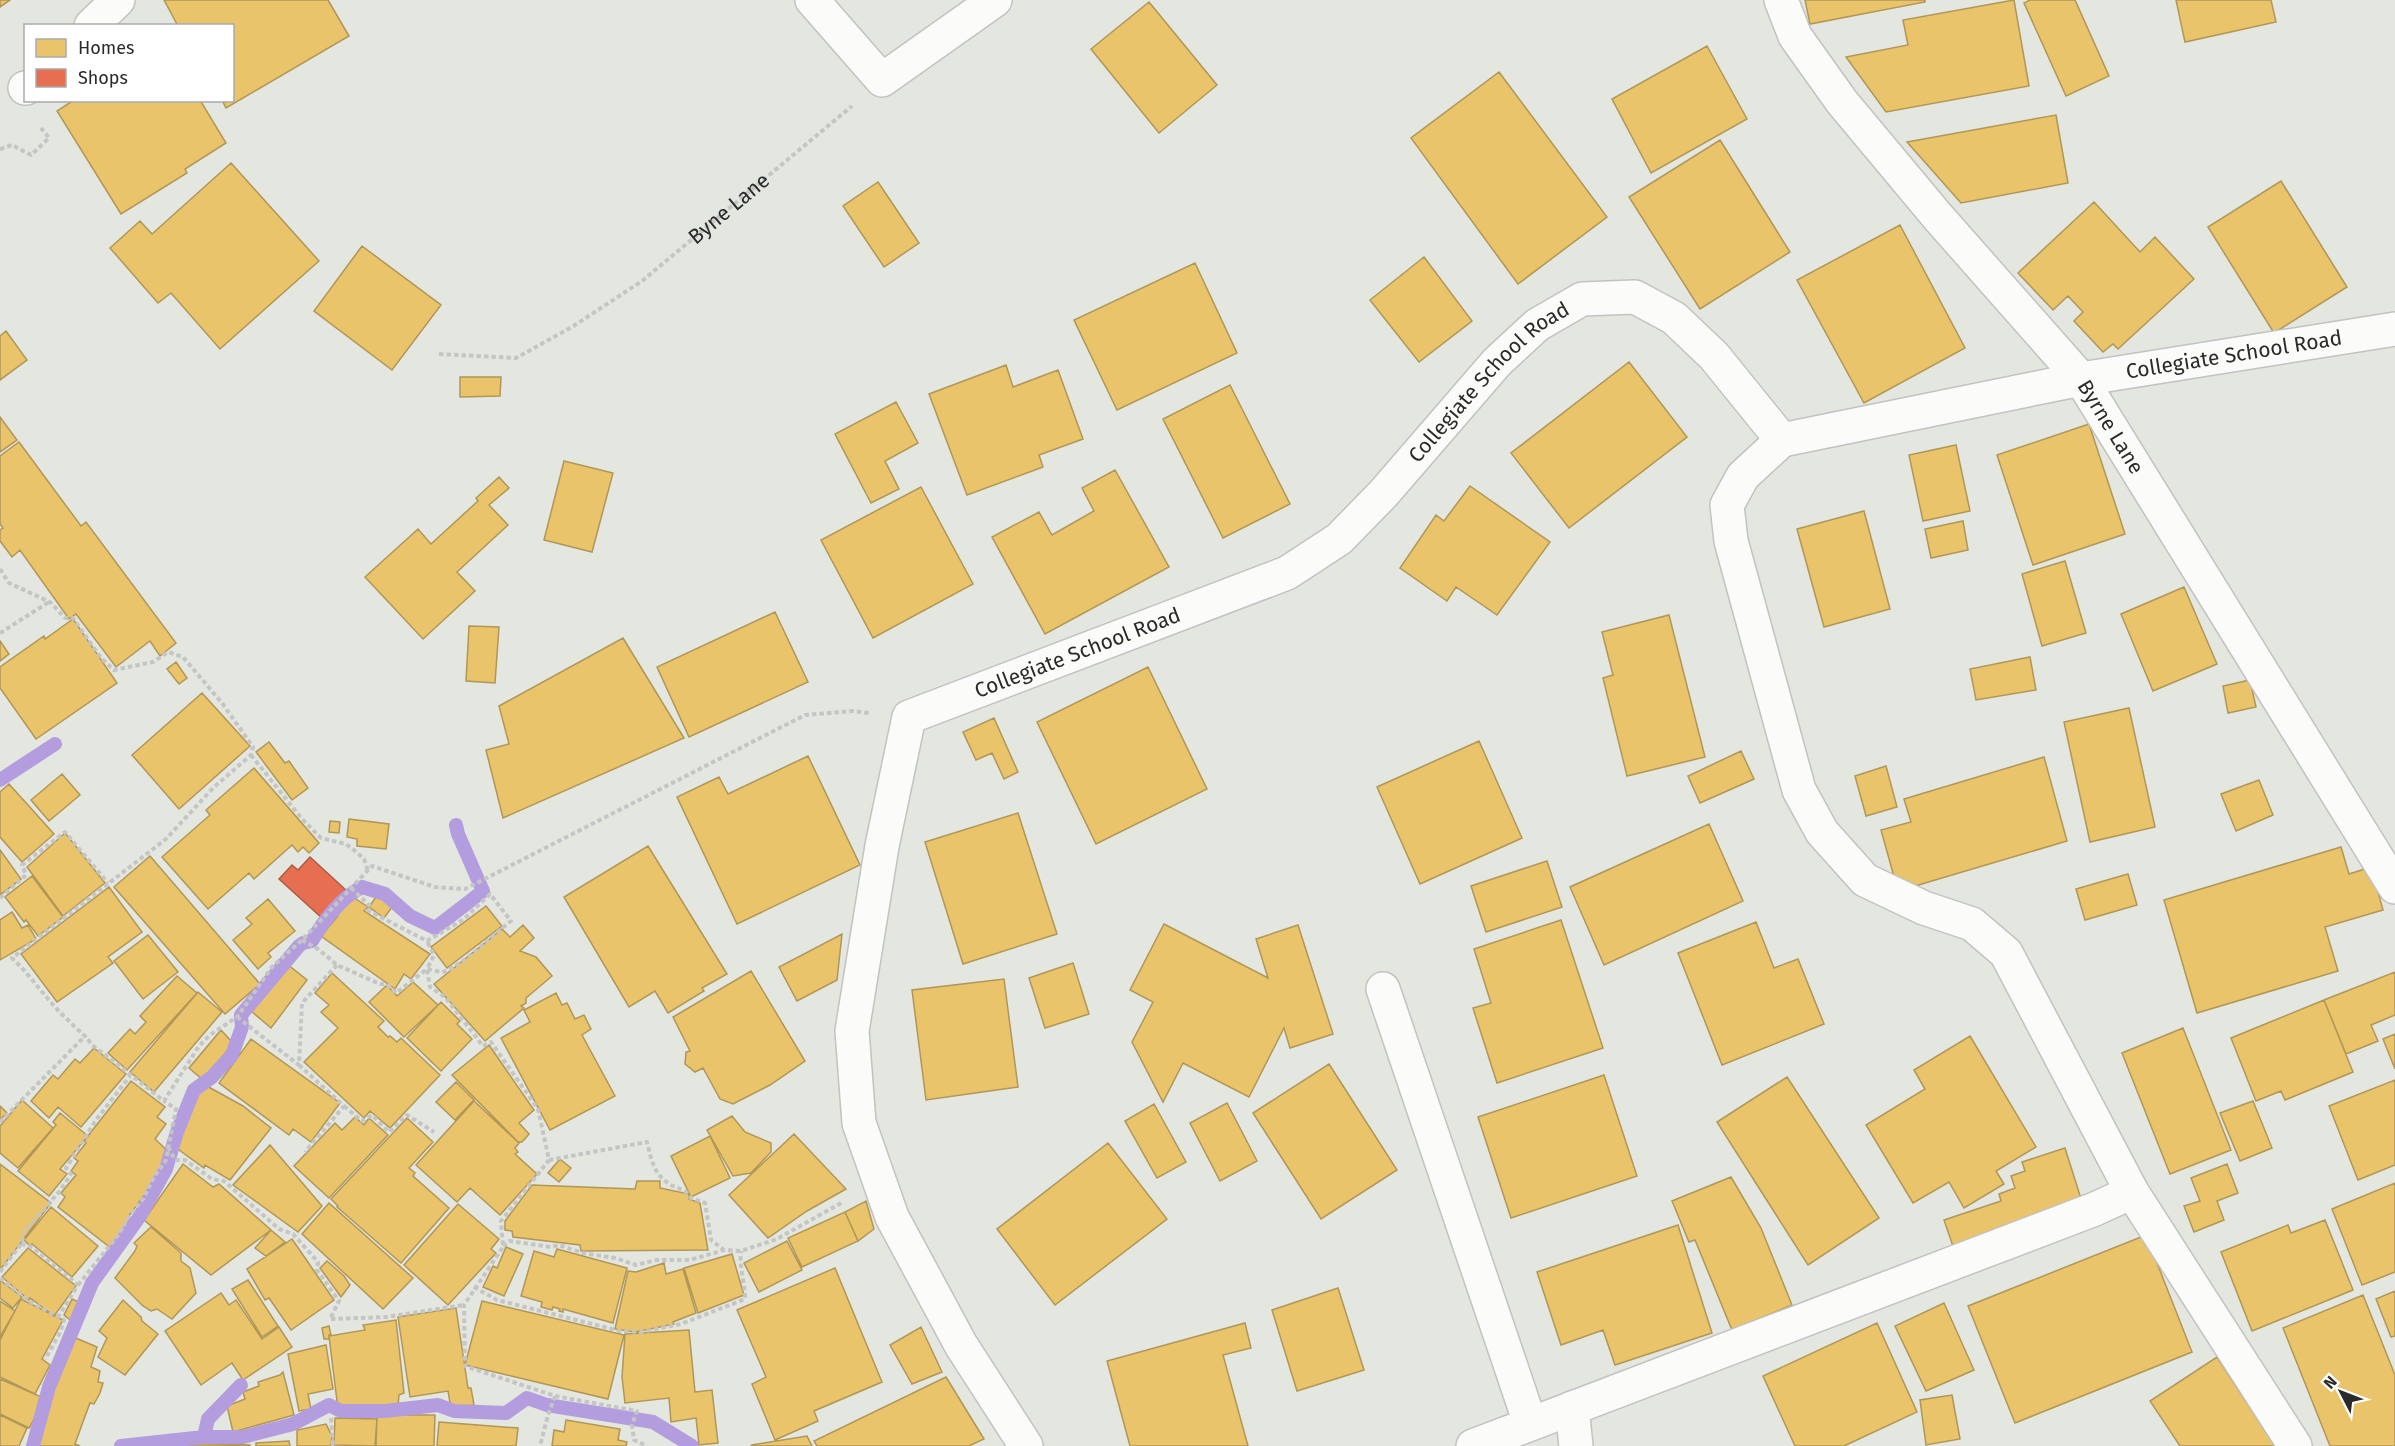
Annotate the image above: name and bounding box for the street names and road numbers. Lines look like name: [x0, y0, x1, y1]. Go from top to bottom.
street label: Byne Lane: [683, 167, 775, 250]
street label: Collegiate School Road: [1403, 296, 1574, 468]
street label: Collegiate School Road: [2124, 325, 2344, 385]
street label: Byrne Lane: [2072, 375, 2150, 479]
street label: Collegiate School Road: [971, 602, 1184, 704]

